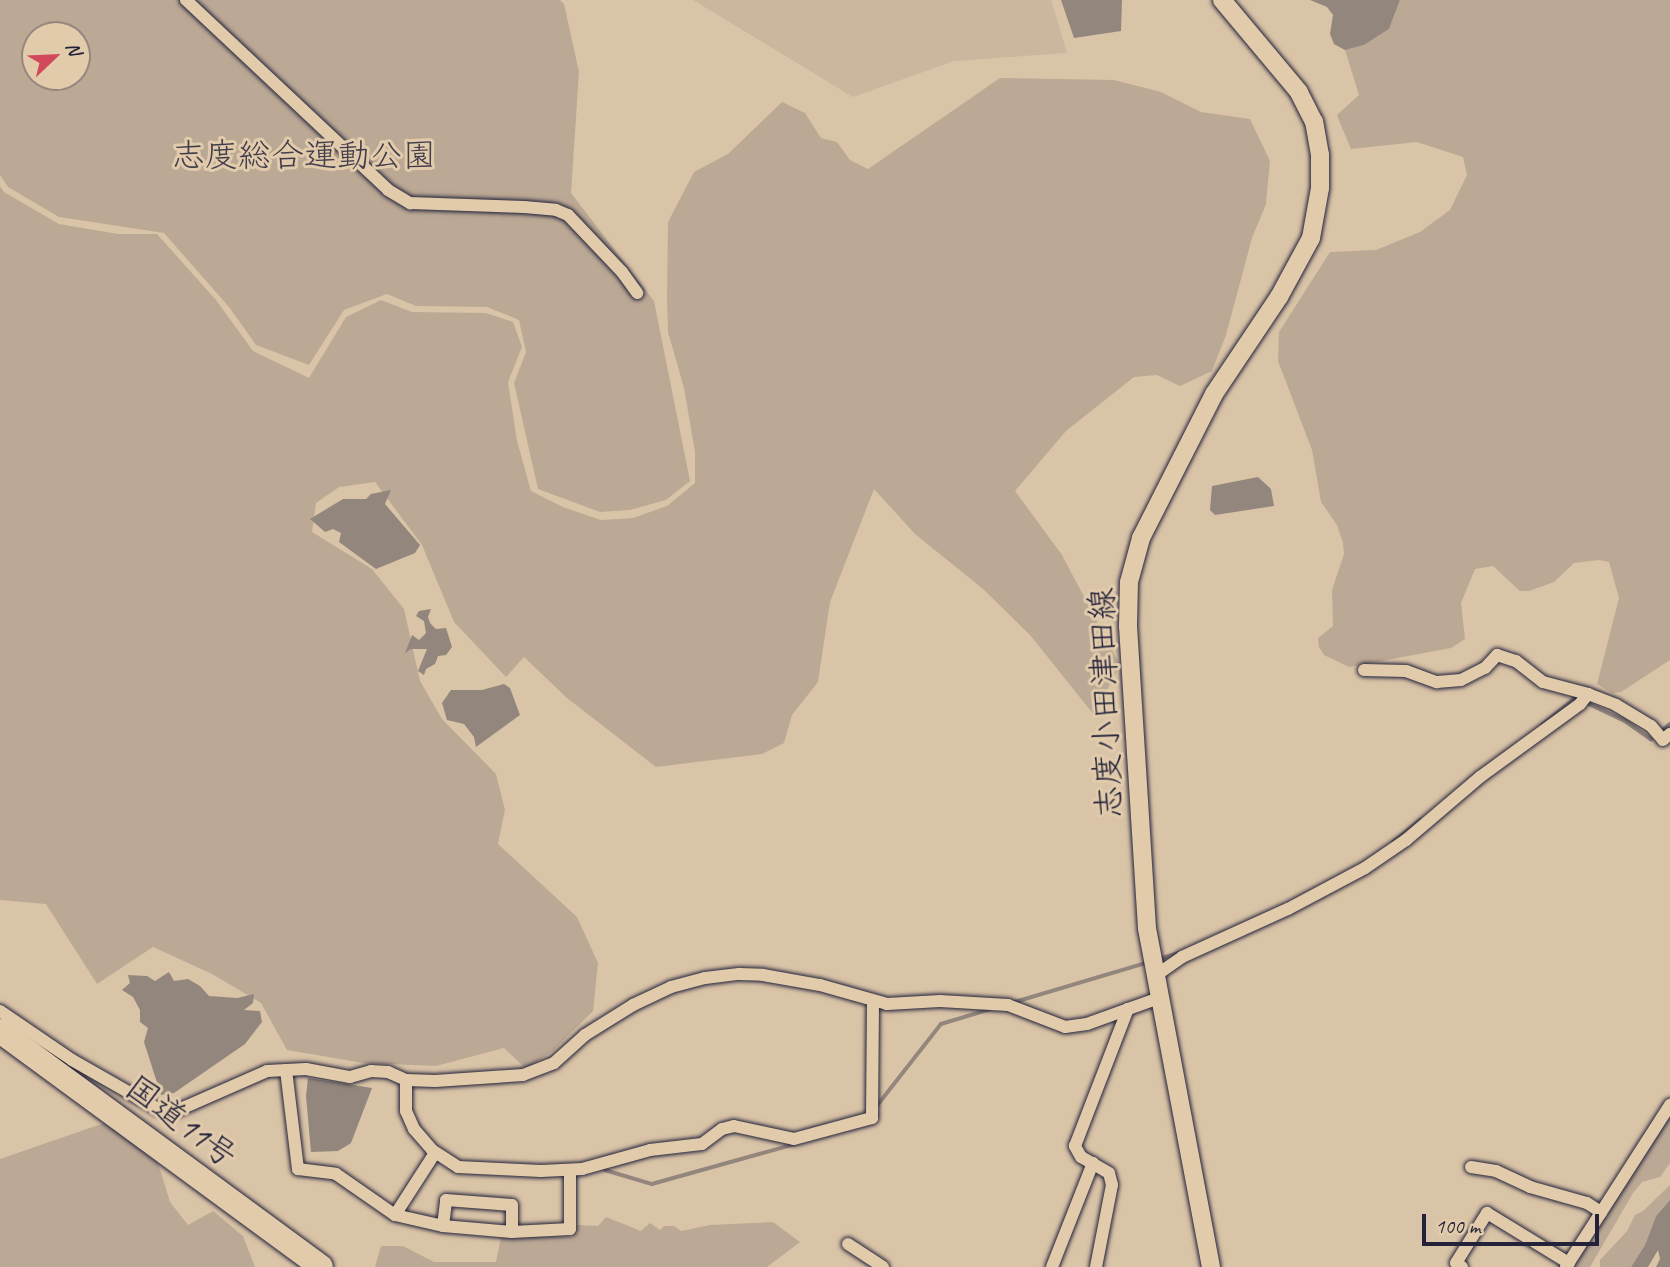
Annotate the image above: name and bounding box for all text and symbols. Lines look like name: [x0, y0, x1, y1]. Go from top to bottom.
north arrow: [21, 21, 91, 91]
text: N: [60, 38, 87, 59]
park label: 志度総合運動公園: [172, 136, 436, 176]
street label: 志度小田津田線: [1082, 587, 1130, 819]
street label: 国道11号: [118, 1067, 244, 1177]
scale bar: [1425, 1200, 1602, 1244]
text: 100 m: [1435, 1213, 1480, 1239]

